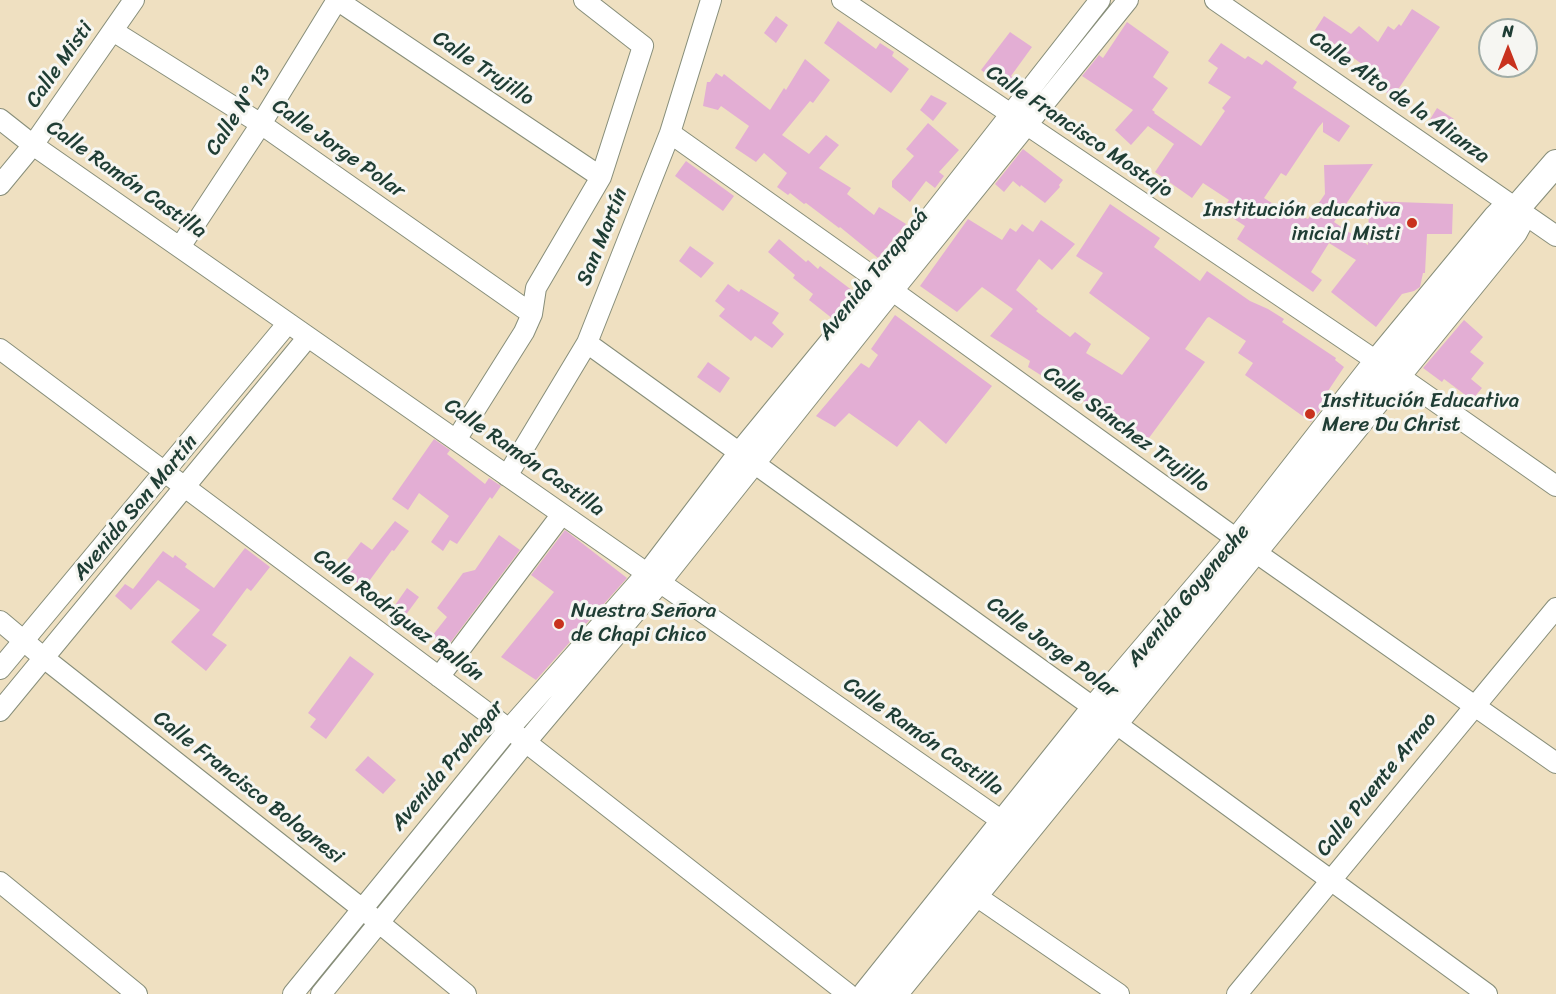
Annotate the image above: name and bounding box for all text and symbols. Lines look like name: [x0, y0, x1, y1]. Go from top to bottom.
street label: Calle Misti: [21, 17, 99, 113]
text: N: [1502, 17, 1514, 46]
north arrow: [1478, 18, 1538, 78]
street label: Calle Trujillo: [428, 26, 538, 112]
street label: Calle Alto de la Alianza: [1304, 26, 1494, 170]
street label: Calle Francisco Mostajo: [981, 60, 1177, 204]
street label: Calle N° 13: [201, 62, 277, 160]
street label: Calle Jorge Polar: [267, 94, 409, 204]
street label: Calle Ramón Castilla: [41, 115, 211, 245]
street label: San Martín: [572, 184, 634, 290]
place label: Institución educativa inicial Misti: [1204, 198, 1400, 248]
street label: Avenida Tarapacá: [814, 205, 934, 345]
marker: Institución educativa inicial Misti: [1405, 216, 1419, 230]
street label: Calle Sánchez Trujillo: [1038, 361, 1214, 499]
place label: Institución Educativa Mere Du Christ: [1322, 389, 1519, 439]
street label: Calle Ramón Castilla: [439, 393, 609, 523]
marker: Institución Educativa Mere Du Christ: [1303, 407, 1317, 421]
street label: Avenida San Martín: [68, 430, 204, 586]
street label: Avenida Goyeneche: [1122, 520, 1256, 672]
street label: Calle Rodríguez Ballón: [308, 544, 488, 688]
street label: Calle Jorge Polar: [981, 592, 1123, 704]
place label: Nuestra Señora de Chapi Chico: [571, 599, 716, 649]
marker: Nuestra Señora de Chapi Chico: [552, 617, 566, 631]
street label: Calle Ramón Castilla: [838, 672, 1008, 802]
street label: Avenida Prohogar: [386, 696, 510, 836]
street label: Calle Francisco Bolognesi: [148, 706, 348, 870]
street label: Calle Puente Arnao: [1311, 708, 1443, 862]

